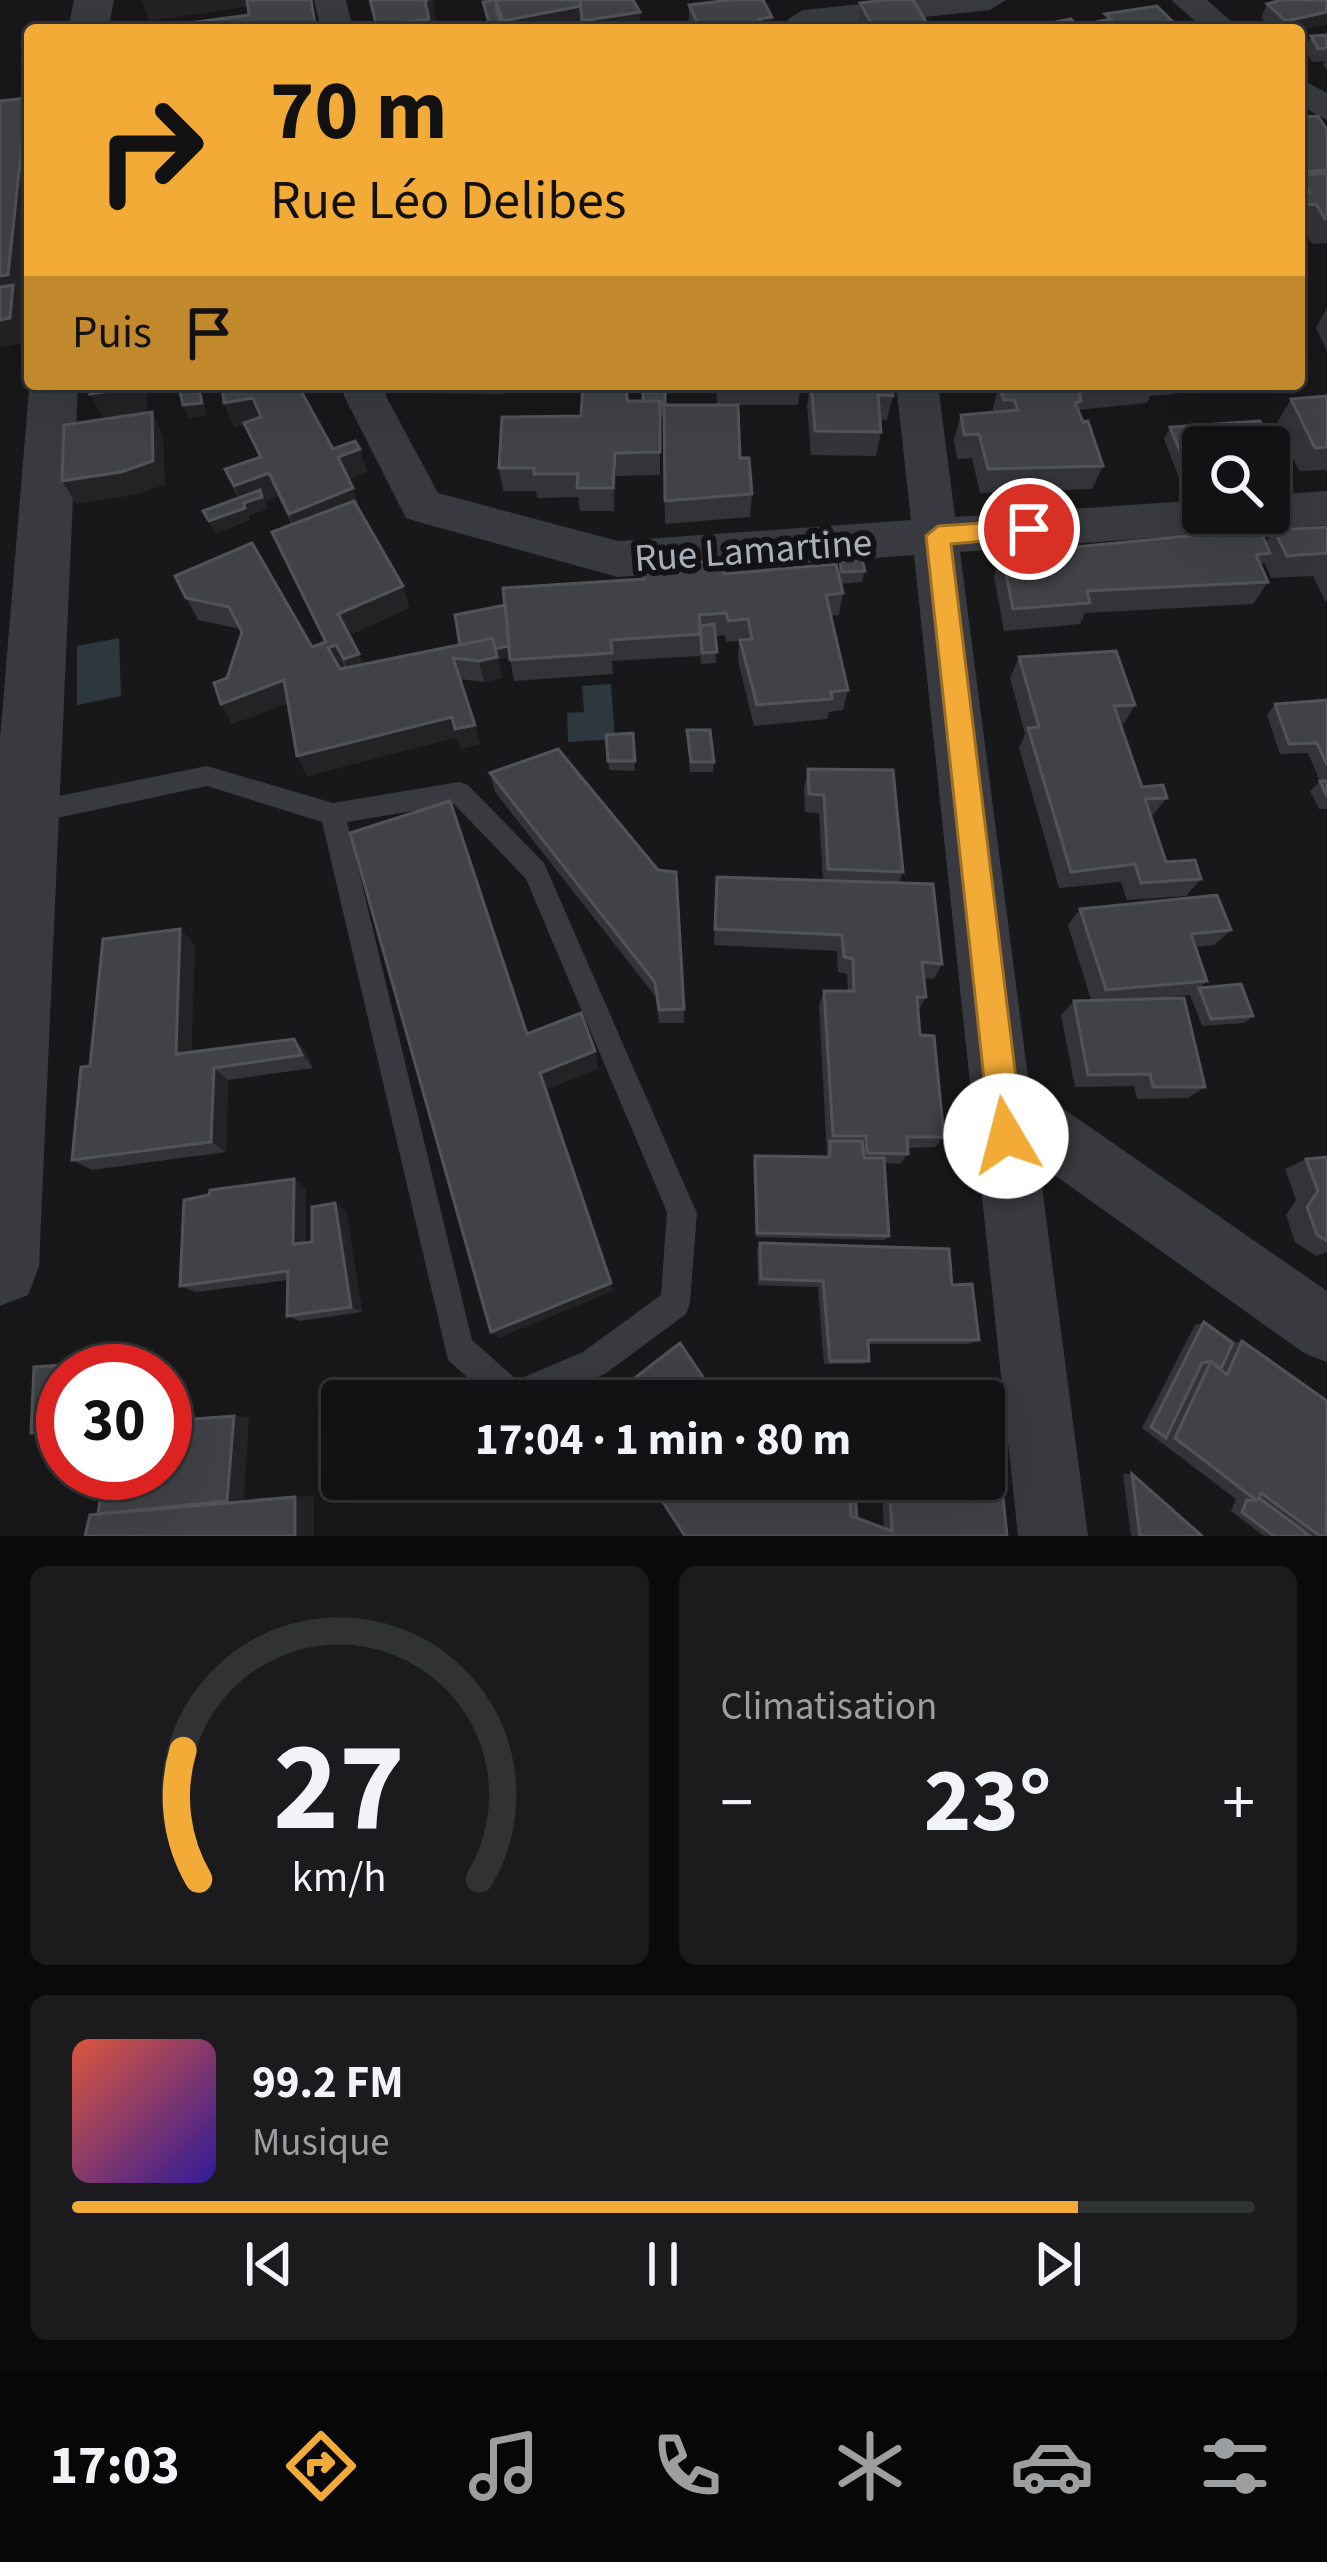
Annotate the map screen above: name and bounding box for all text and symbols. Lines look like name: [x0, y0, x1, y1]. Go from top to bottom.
text: 70 m: [270, 52, 448, 172]
icon: right: [72, 72, 228, 228]
text: Rue Léo Delibes: [270, 163, 626, 240]
icon: arrive: [176, 300, 242, 366]
text: Puis: [72, 301, 152, 365]
map controls: [1182, 426, 1290, 534]
button: search: [1182, 426, 1290, 534]
pin: [978, 478, 1080, 580]
icon: arrive: [996, 496, 1062, 562]
street label: Rue Lamartine: [632, 515, 874, 587]
position arrow: [943, 1073, 1069, 1199]
speed limit sign: 30: [36, 1344, 192, 1500]
text: 17:04 · 1 min · 80 m: [475, 1408, 851, 1472]
text: Climatisation: [721, 1679, 937, 1735]
text: 27: [273, 1700, 405, 1878]
text: 23°: [924, 1738, 1052, 1866]
text: −: [721, 1756, 753, 1850]
text: +: [1222, 1756, 1255, 1850]
text: km/h: [292, 1846, 387, 1907]
text: 99.2 FM: [252, 2051, 404, 2115]
text: Musique: [252, 2115, 390, 2171]
icon: previous: [236, 2231, 302, 2297]
icon: pause: [630, 2231, 696, 2297]
icon: next: [1025, 2231, 1091, 2297]
icon: directions: [279, 2424, 363, 2508]
icon: music: [462, 2424, 546, 2508]
icon: phone: [645, 2424, 729, 2508]
icon: climate: [828, 2424, 912, 2508]
icon: car: [1010, 2424, 1094, 2508]
icon: filters: [1193, 2424, 1277, 2508]
text: 17:03: [49, 2428, 180, 2505]

